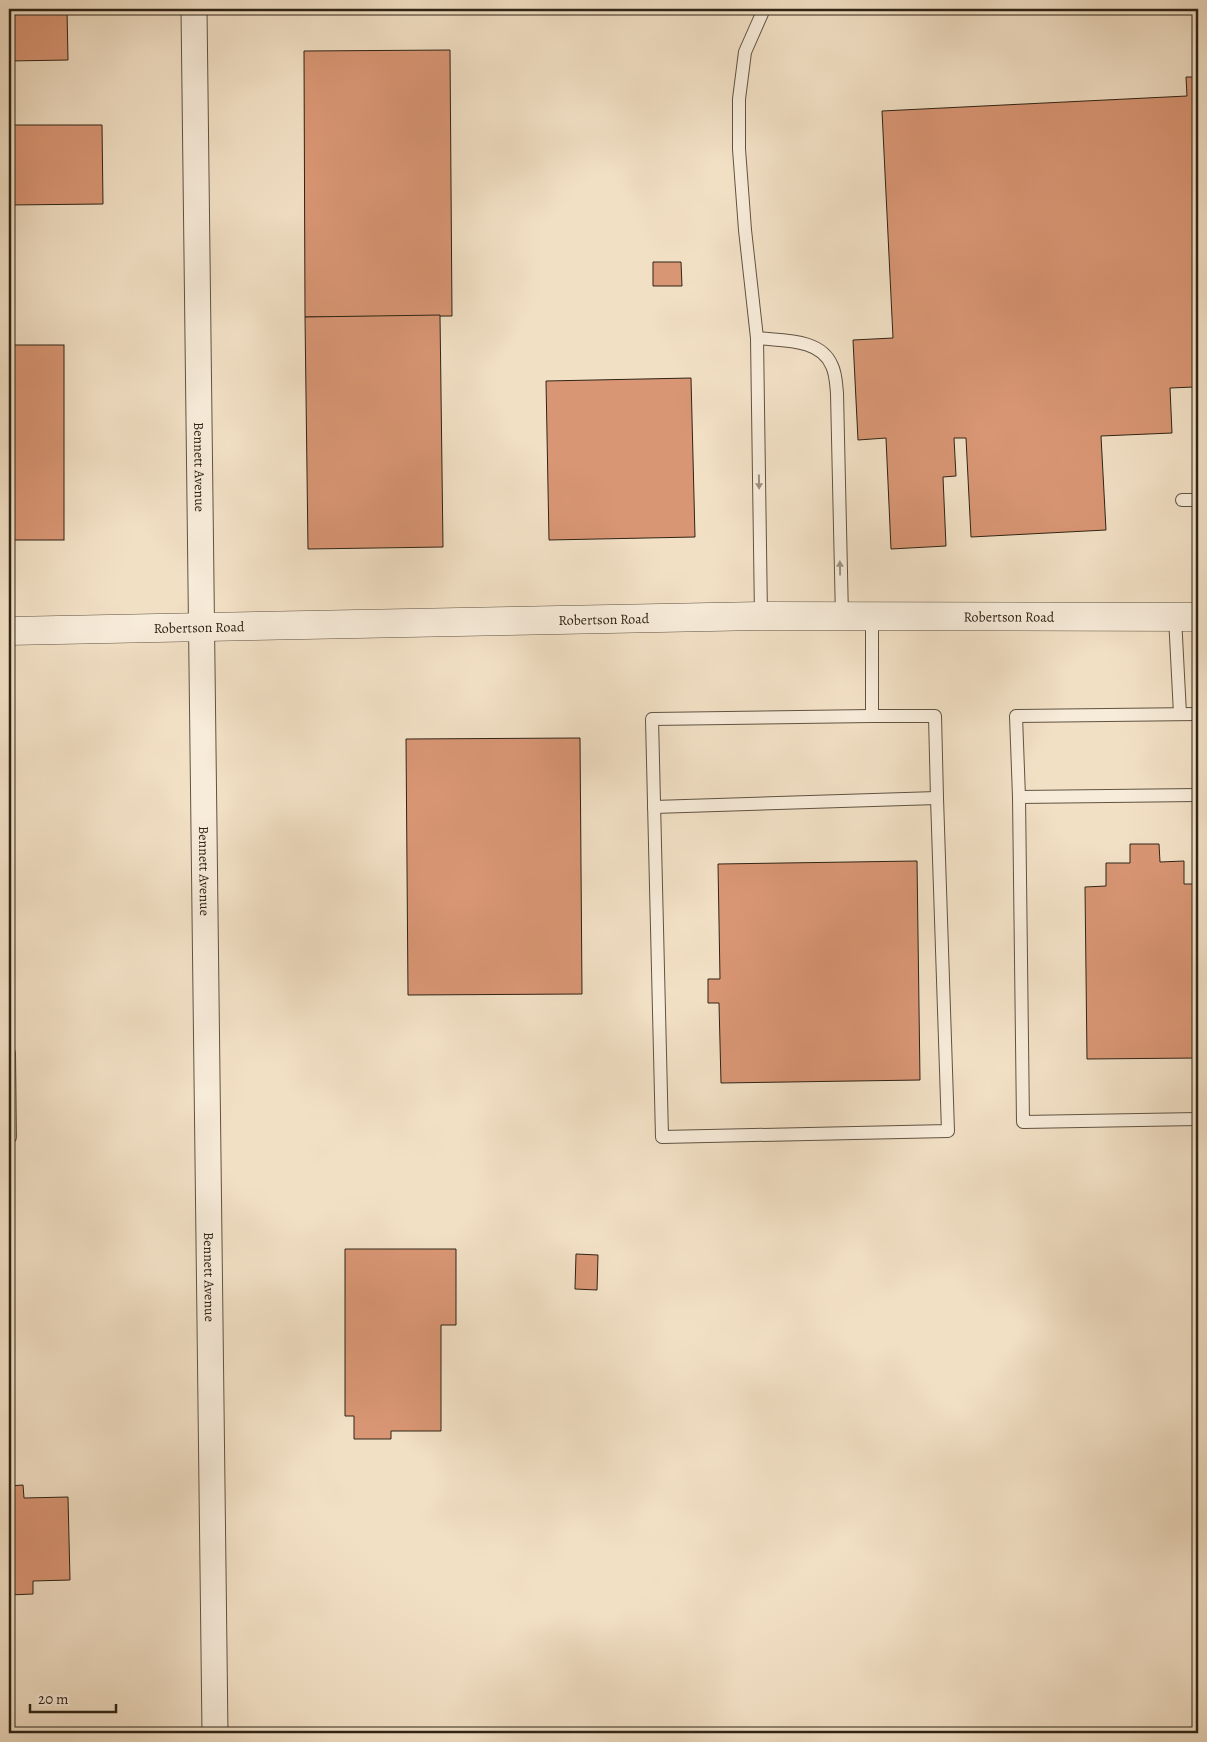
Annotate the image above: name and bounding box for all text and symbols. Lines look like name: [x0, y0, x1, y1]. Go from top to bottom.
street label: Bennett Avenue: [190, 422, 210, 512]
one-way arrow: [755, 474, 763, 490]
one-way arrow: [836, 560, 844, 576]
street label: Robertson Road: [963, 607, 1055, 626]
street label: Robertson Road: [558, 609, 650, 630]
street label: Robertson Road: [153, 617, 245, 638]
street label: Bennett Avenue: [194, 826, 215, 916]
street label: Bennett Avenue: [199, 1232, 219, 1322]
scale bar: [30, 1682, 116, 1714]
text: 20 m: [38, 1689, 69, 1709]

